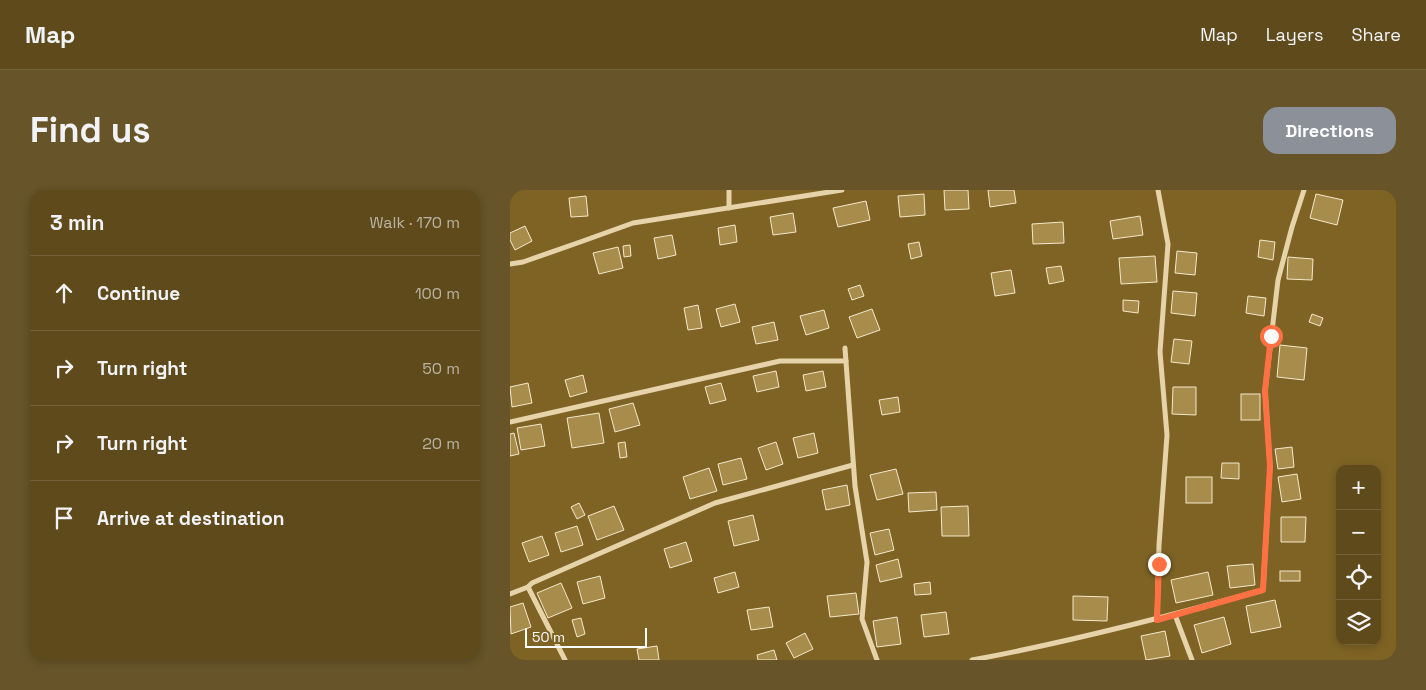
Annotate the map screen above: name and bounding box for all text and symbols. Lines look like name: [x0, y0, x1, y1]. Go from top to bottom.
text: Map: [25, 19, 75, 50]
text: Map: [1200, 23, 1238, 46]
text: Layers: [1266, 23, 1323, 46]
text: Share: [1351, 23, 1401, 46]
button: Directions: [1263, 107, 1396, 154]
text: Find us: [30, 108, 151, 152]
text: 3 min: [50, 209, 105, 236]
text: Walk · 170 m: [370, 212, 460, 233]
icon: ahead: [50, 279, 78, 307]
text: Continue: [97, 281, 180, 306]
text: 100 m: [415, 283, 460, 304]
route start: [1260, 325, 1283, 348]
icon: right: [50, 354, 78, 382]
text: Turn right: [97, 356, 187, 381]
text: 50 m: [422, 358, 460, 379]
icon: right: [50, 429, 78, 457]
text: Turn right: [97, 431, 187, 456]
text: 20 m: [422, 433, 460, 454]
map controls: [1336, 465, 1381, 645]
button: +: [1336, 465, 1381, 510]
icon: arrive: [50, 504, 78, 532]
text: Arrive at destination: [97, 506, 285, 531]
button: −: [1336, 510, 1381, 555]
route end: [1148, 553, 1171, 576]
button: locate: [1336, 555, 1381, 600]
button: layers: [1336, 600, 1381, 645]
scale bar: [525, 625, 648, 648]
text: 50 m: [532, 628, 565, 646]

